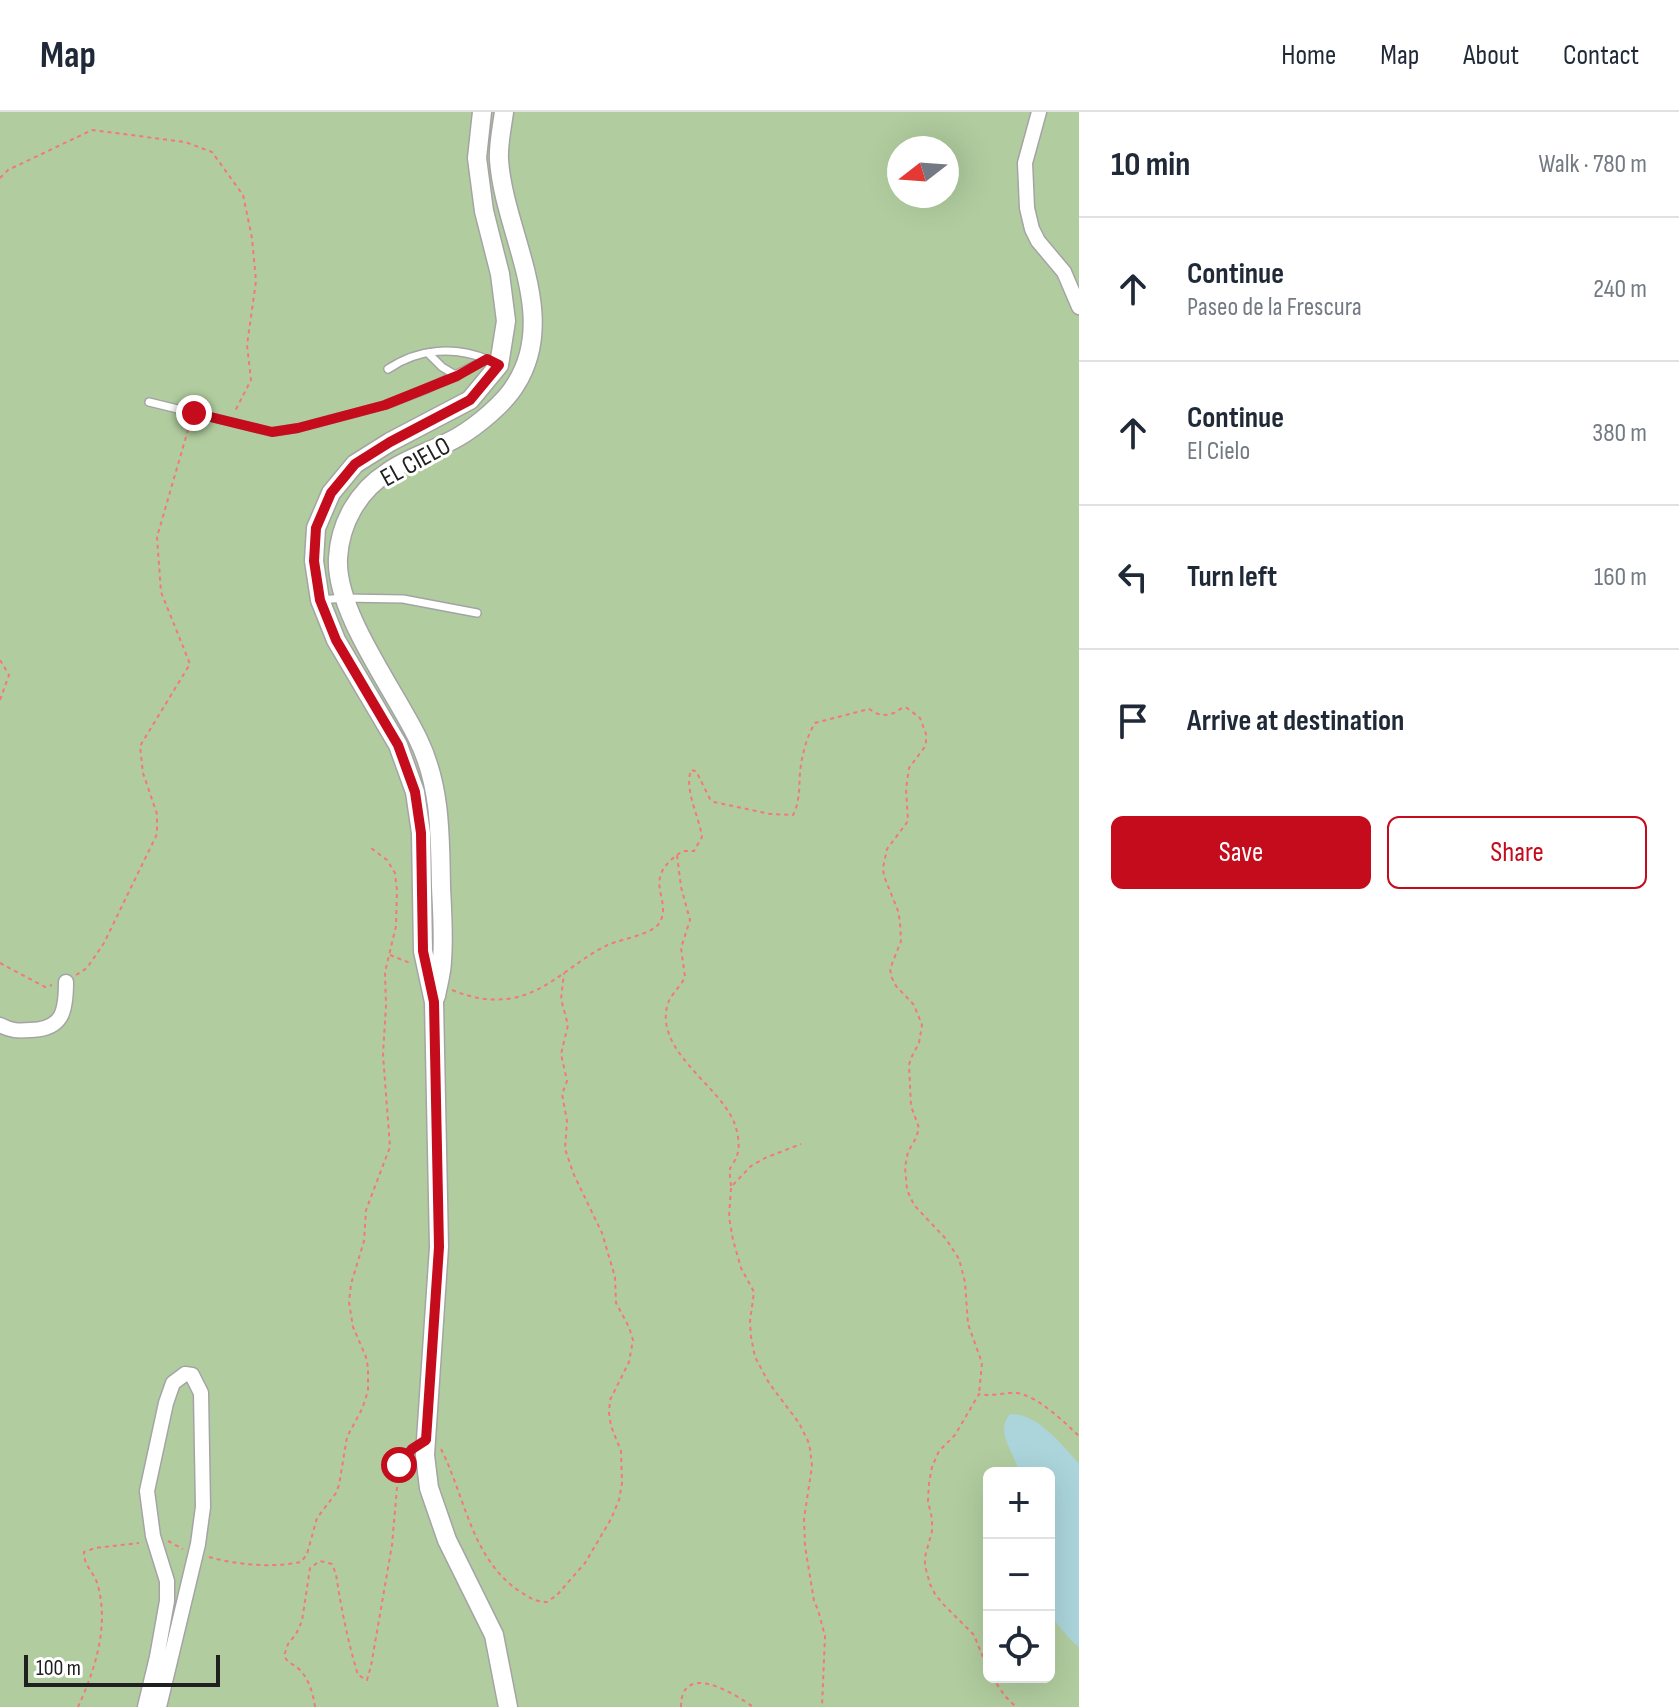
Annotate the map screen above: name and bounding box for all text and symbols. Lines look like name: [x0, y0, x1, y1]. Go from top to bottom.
text: Map: [40, 33, 96, 78]
text: Home: [1281, 39, 1336, 72]
text: Map: [1380, 39, 1419, 72]
text: About: [1463, 39, 1519, 72]
text: Contact: [1563, 39, 1639, 72]
north arrow: [887, 136, 959, 208]
text: 10 min: [1111, 144, 1190, 185]
text: Walk · 780 m: [1538, 149, 1647, 180]
text: Continue: [1187, 256, 1284, 292]
icon: ahead: [1111, 267, 1155, 311]
text: 240 m: [1593, 274, 1647, 305]
text: Paseo de la Frescura: [1187, 292, 1362, 323]
route end: [176, 395, 212, 431]
text: Continue: [1187, 400, 1284, 436]
icon: ahead: [1111, 411, 1155, 455]
text: 380 m: [1592, 418, 1647, 449]
street label: EL CIELO: [375, 431, 456, 494]
text: El Cielo: [1187, 436, 1250, 467]
icon: left: [1111, 555, 1155, 599]
text: Turn left: [1187, 559, 1277, 595]
text: 160 m: [1594, 562, 1647, 593]
icon: arrive: [1111, 699, 1155, 743]
text: Arrive at destination: [1187, 703, 1404, 739]
button: Save: [1111, 816, 1371, 889]
button: Share: [1387, 816, 1647, 889]
route start: [381, 1447, 417, 1483]
map controls: [983, 1467, 1055, 1683]
button: +: [983, 1467, 1055, 1539]
button: −: [983, 1539, 1055, 1611]
button: locate: [983, 1611, 1055, 1683]
scale bar: [24, 1651, 220, 1687]
text: 100 m: [36, 1655, 81, 1682]

